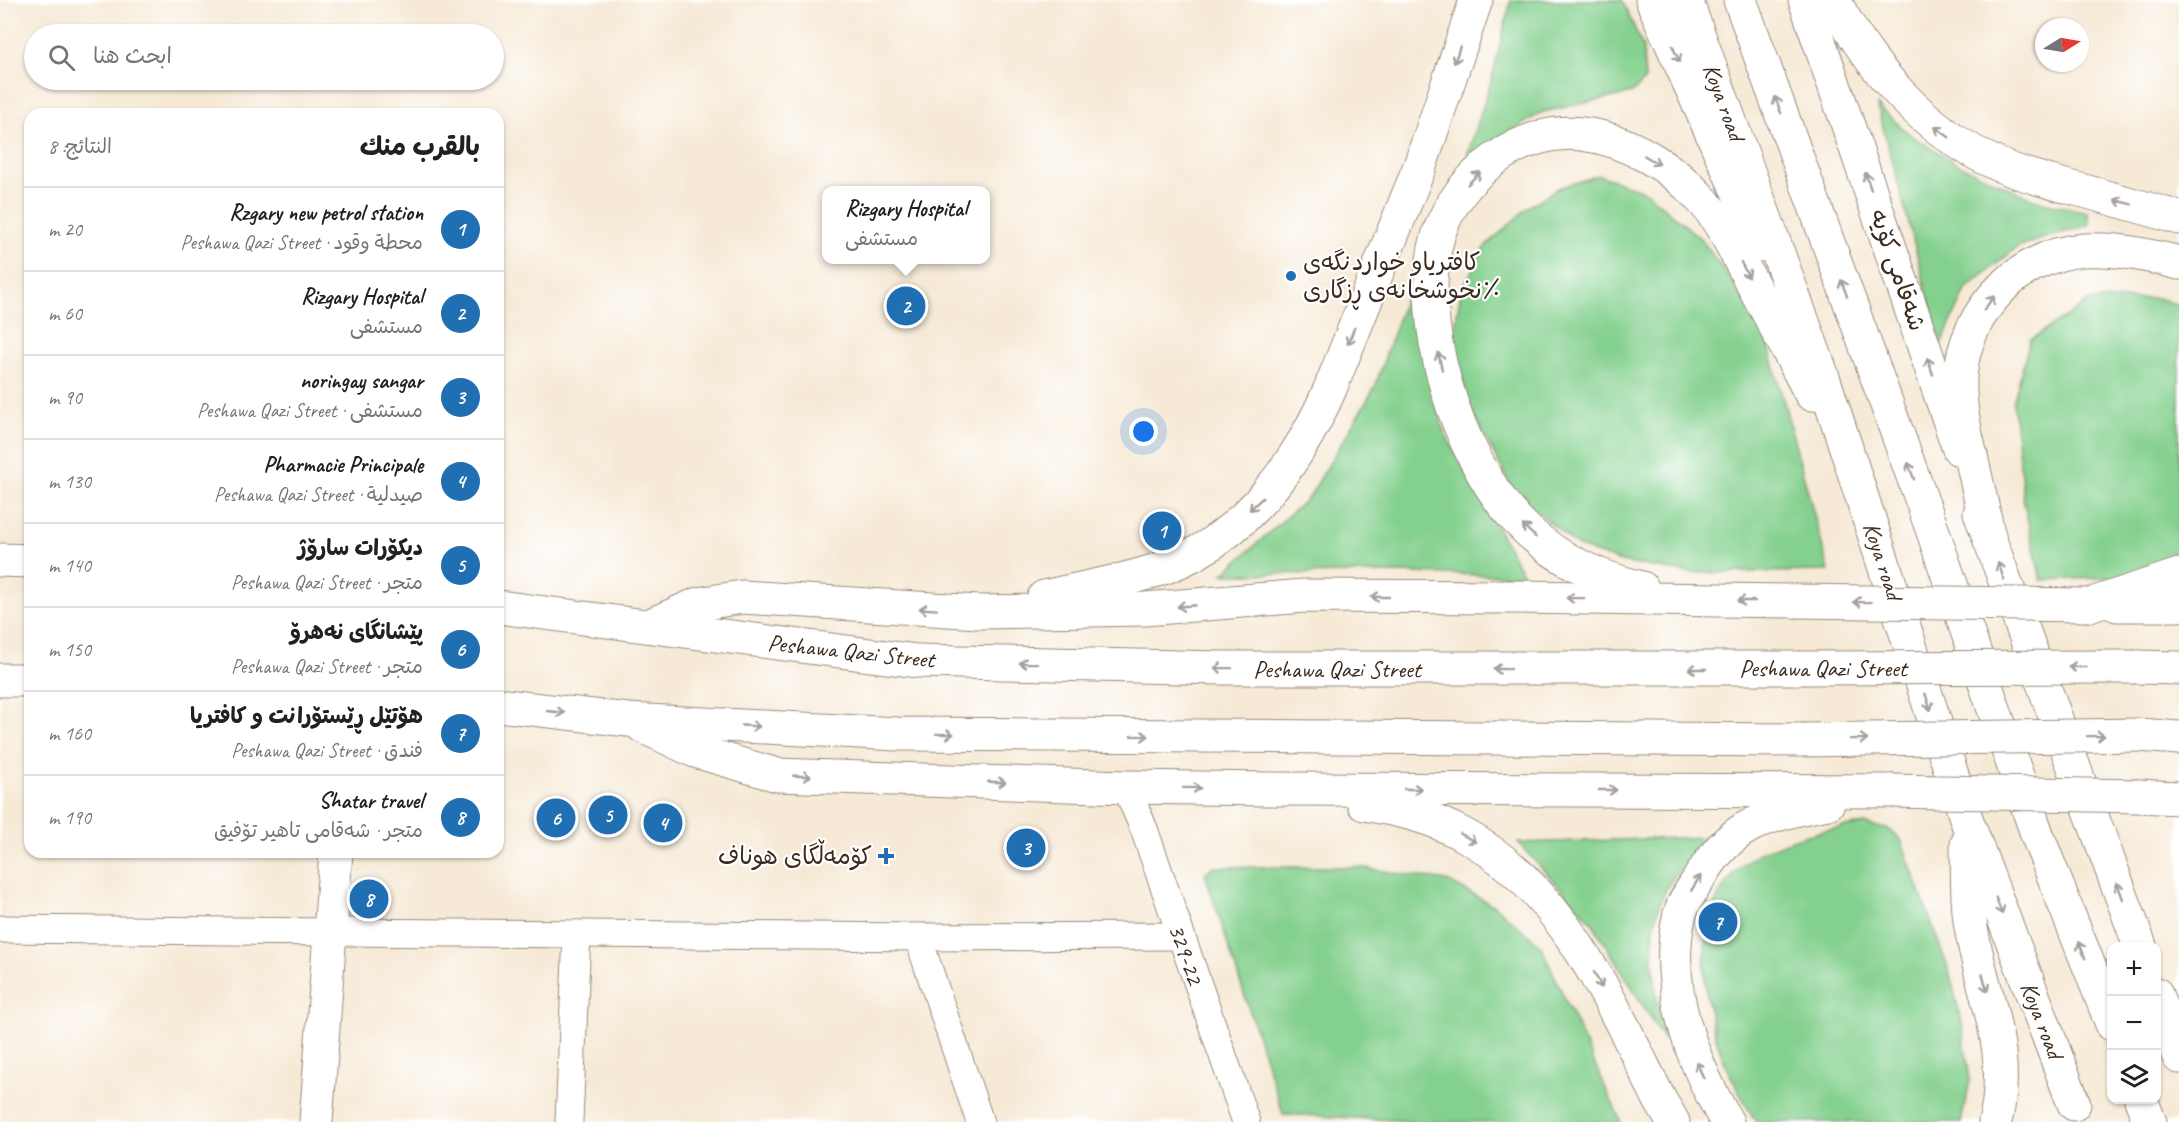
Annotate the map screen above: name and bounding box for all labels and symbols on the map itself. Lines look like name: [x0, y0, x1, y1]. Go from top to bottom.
north arrow: [2035, 18, 2089, 72]
one-way arrow: [1671, 44, 1682, 62]
one-way arrow: [1451, 45, 1462, 64]
street label: Koya road: [1696, 59, 1753, 148]
one-way arrow: [1772, 96, 1783, 114]
one-way arrow: [1935, 126, 1951, 138]
one-way arrow: [1643, 154, 1660, 166]
one-way arrow: [1466, 170, 1481, 185]
one-way arrow: [1861, 173, 1872, 191]
one-way arrow: [2114, 196, 2133, 207]
street label: شەقامی کۆیە: [1863, 205, 1933, 335]
place label: كافتریاو خواردنگەی نخوشخانەی ڕزگاری٪: [1303, 247, 1501, 310]
one-way arrow: [1739, 261, 1751, 278]
marker: كافتریاو خواردنگەی نخوشخانەی ڕزگاری٪: [1284, 269, 1298, 283]
one-way arrow: [1838, 279, 1849, 298]
pin: 2: [886, 284, 926, 328]
one-way arrow: [1982, 295, 1995, 311]
one-way arrow: [1345, 326, 1356, 345]
one-way arrow: [1434, 352, 1446, 371]
one-way arrow: [1924, 357, 1935, 376]
your location: [1129, 417, 1158, 446]
one-way arrow: [1904, 462, 1915, 481]
one-way arrow: [1249, 497, 1264, 511]
pin: 1: [1142, 508, 1182, 554]
street label: Koya road: [1856, 518, 1911, 607]
one-way arrow: [1522, 524, 1537, 538]
one-way arrow: [1995, 562, 2006, 581]
one-way arrow: [1371, 591, 1391, 602]
one-way arrow: [1566, 593, 1586, 604]
one-way arrow: [1736, 595, 1756, 607]
one-way arrow: [1853, 596, 1873, 608]
one-way arrow: [1176, 601, 1196, 612]
one-way arrow: [918, 604, 938, 615]
street label: Peshawa Qazi Street: [766, 627, 938, 675]
street label: Peshawa Qazi Street: [1739, 653, 1909, 683]
street label: Peshawa Qazi Street: [1253, 654, 1423, 684]
one-way arrow: [1019, 658, 1039, 669]
one-way arrow: [2068, 661, 2088, 673]
one-way arrow: [1214, 662, 1234, 674]
one-way arrow: [1493, 663, 1513, 675]
one-way arrow: [1688, 663, 1708, 675]
one-way arrow: [1923, 692, 1934, 711]
one-way arrow: [546, 706, 566, 717]
one-way arrow: [740, 721, 760, 732]
one-way arrow: [935, 728, 955, 740]
one-way arrow: [1130, 730, 1150, 742]
one-way arrow: [2086, 730, 2106, 742]
one-way arrow: [1849, 733, 1869, 745]
one-way arrow: [791, 770, 811, 782]
one-way arrow: [986, 777, 1006, 788]
one-way arrow: [1181, 782, 1201, 794]
one-way arrow: [1402, 784, 1422, 795]
one-way arrow: [1597, 784, 1617, 796]
pin: 5: [588, 792, 628, 838]
pin: 6: [536, 796, 576, 840]
pin: 4: [644, 800, 682, 846]
pin: 3: [1006, 826, 1046, 870]
one-way arrow: [1459, 832, 1476, 844]
place label: کۆمەڵگای هوناف: [718, 839, 872, 871]
marker: کۆمەڵگای هوناف: [877, 847, 895, 865]
one-way arrow: [1690, 875, 1702, 892]
pin: 8: [350, 876, 388, 922]
one-way arrow: [2114, 882, 2125, 901]
one-way arrow: [1994, 896, 2005, 914]
pin: 7: [1698, 900, 1738, 944]
street label: 329-22: [1162, 920, 1211, 990]
one-way arrow: [2076, 942, 2087, 960]
one-way arrow: [1593, 971, 1604, 989]
one-way arrow: [1980, 973, 1991, 992]
street label: Koya road: [2014, 977, 2072, 1066]
one-way arrow: [1694, 1061, 1705, 1080]

